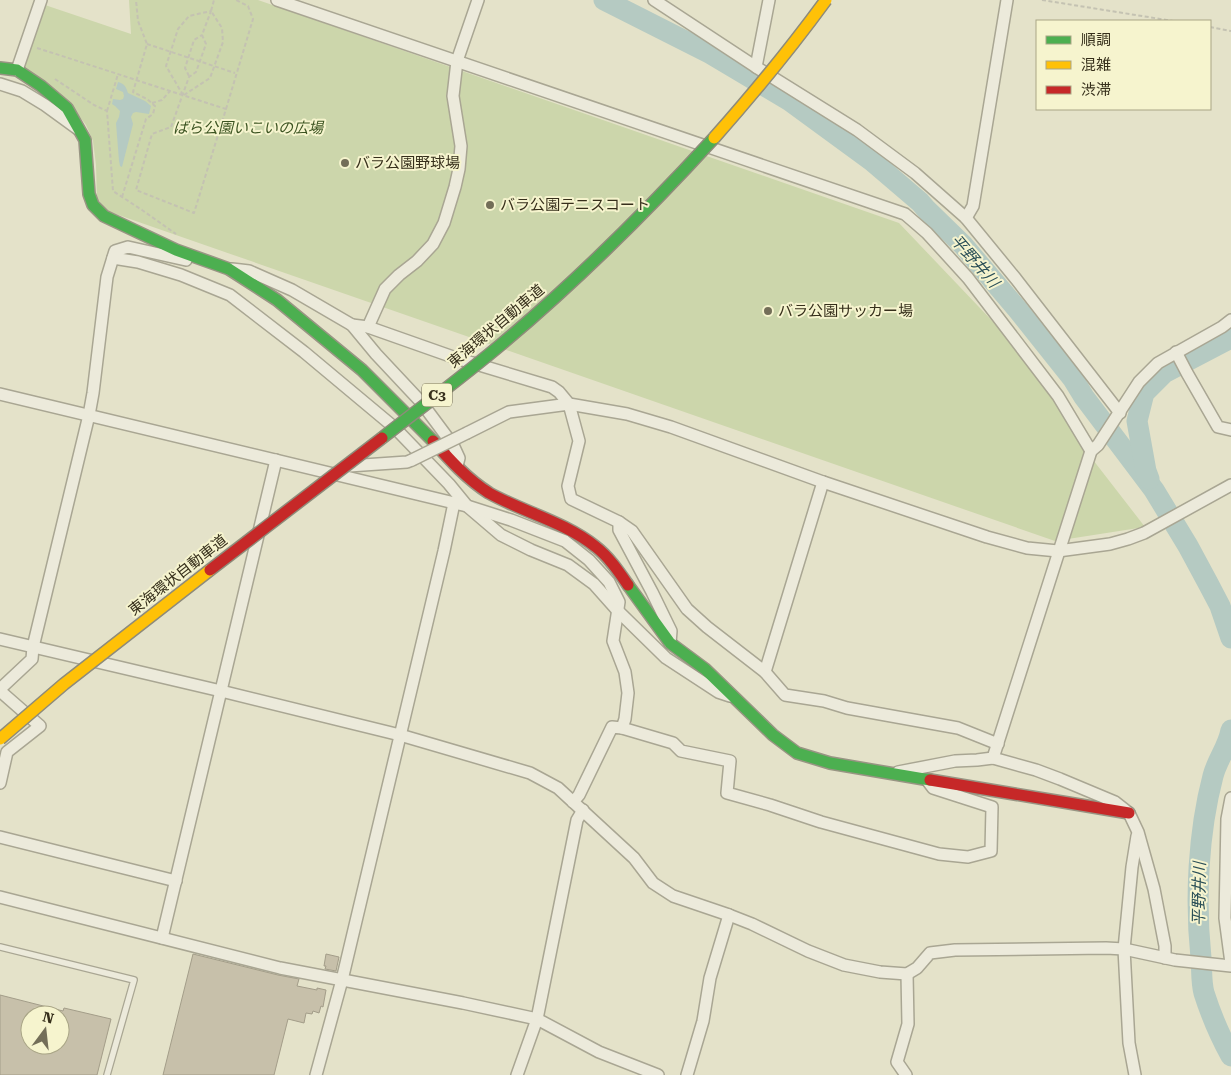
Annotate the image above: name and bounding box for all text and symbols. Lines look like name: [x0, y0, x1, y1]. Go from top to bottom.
legend: [1036, 20, 1211, 110]
text: 順調: [1081, 31, 1111, 49]
text: 混雑: [1081, 56, 1111, 74]
text: 渋滞: [1081, 81, 1111, 99]
park label: ばら公園いこいの広場: [173, 119, 325, 137]
place label: バラ公園野球場: [355, 154, 460, 172]
marker: バラ公園野球場: [339, 157, 351, 169]
place label: バラ公園テニスコート: [500, 196, 650, 214]
marker: バラ公園テニスコート: [484, 199, 496, 211]
water label: 平野井川: [947, 231, 1004, 293]
street label: 東海環状自動車道: [444, 281, 548, 371]
place label: バラ公園サッカー場: [778, 302, 913, 320]
marker: バラ公園サッカー場: [762, 305, 774, 317]
road number: C3: [422, 384, 452, 406]
street label: 東海環状自動車道: [125, 531, 231, 619]
water label: 平野井川: [1189, 860, 1209, 926]
north arrow: [20, 1005, 70, 1055]
text: N: [41, 1008, 56, 1027]

